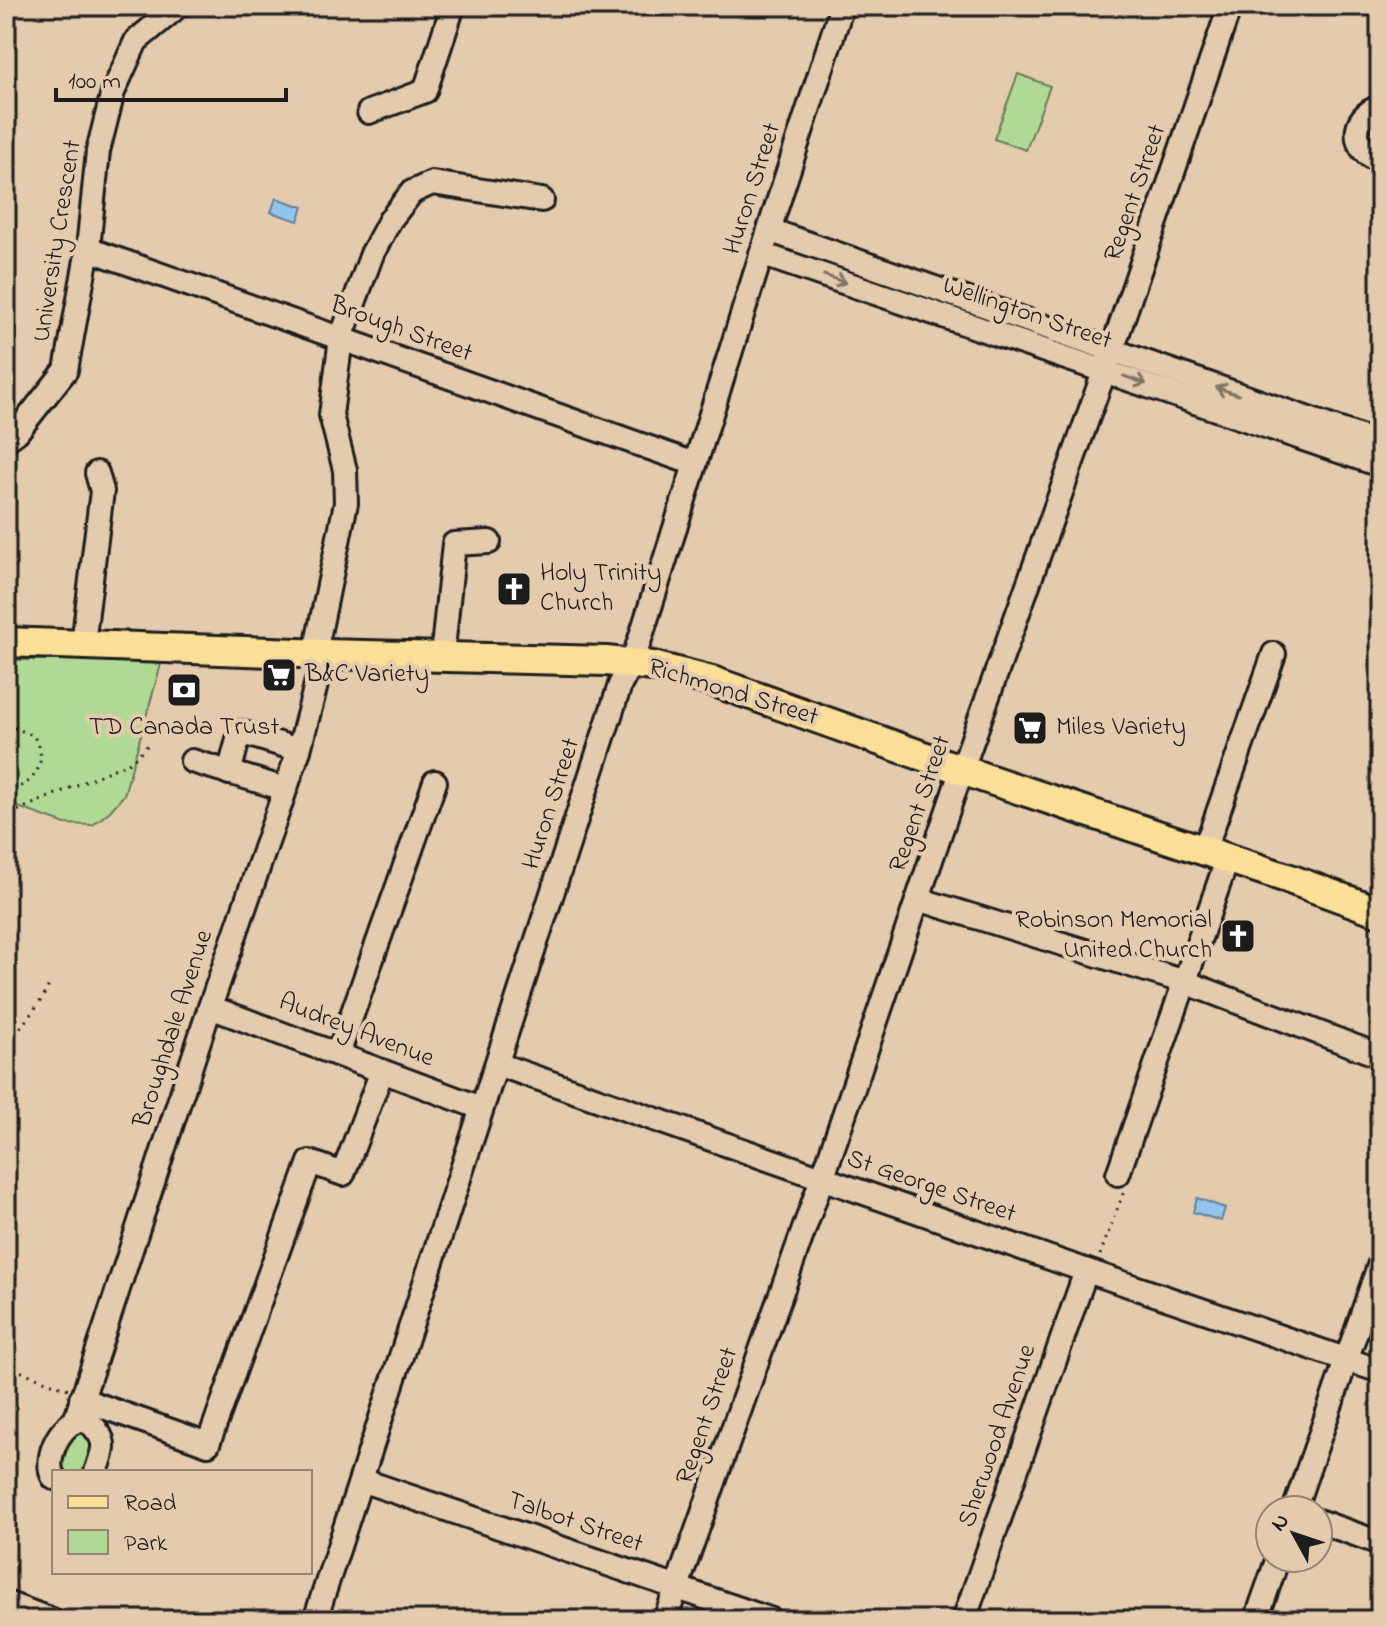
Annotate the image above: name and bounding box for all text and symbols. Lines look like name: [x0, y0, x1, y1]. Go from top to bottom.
scale bar: [56, 52, 286, 102]
text: 100 m: [68, 65, 121, 100]
street label: Huron Street: [714, 118, 792, 260]
street label: Regent Street: [1095, 119, 1177, 267]
street label: University Crescent: [23, 137, 93, 345]
street label: Wellington Street: [937, 267, 1117, 361]
one-way arrow: [823, 272, 848, 287]
street label: Brough Street: [324, 286, 478, 373]
one-way arrow: [1122, 374, 1147, 389]
one-way arrow: [1215, 383, 1240, 397]
place label: Holy Trinity Church: [540, 555, 662, 623]
church icon: Holy Trinity Church: [495, 570, 533, 608]
street label: Richmond Street: [643, 649, 823, 737]
supermarket icon: B&C Variety: [260, 656, 298, 694]
place label: B&C Variety: [304, 656, 429, 694]
bank icon: TD Canada Trust: [165, 671, 203, 709]
place label: TD Canada Trust: [89, 709, 280, 747]
supermarket icon: Miles Variety: [1011, 709, 1049, 747]
place label: Miles Variety: [1056, 709, 1186, 747]
street label: Regent Street: [880, 730, 962, 878]
street label: Huron Street: [513, 733, 591, 875]
place label: Robinson Memorial United Church: [1015, 902, 1212, 970]
church icon: Robinson Memorial United Church: [1219, 917, 1257, 955]
street label: Broughdale Avenue: [124, 925, 224, 1134]
street label: Audrey Avenue: [273, 984, 440, 1078]
street label: St George Street: [841, 1140, 1021, 1234]
street label: Sherwood Avenue: [949, 1339, 1047, 1533]
street label: Regent Street: [667, 1342, 749, 1490]
legend: [52, 1470, 312, 1574]
street label: Talbot Street: [502, 1482, 648, 1564]
text: Road: [124, 1487, 177, 1522]
north arrow: [1254, 1494, 1334, 1574]
text: N: [1264, 1507, 1298, 1539]
text: Park: [124, 1527, 168, 1562]

